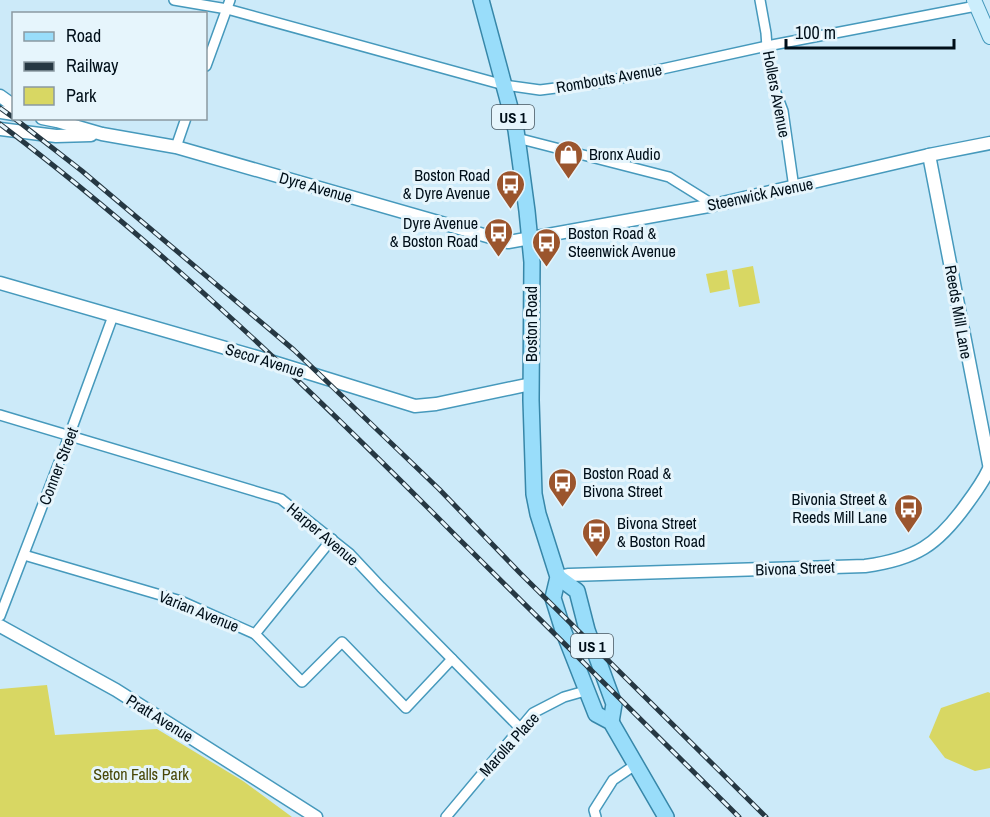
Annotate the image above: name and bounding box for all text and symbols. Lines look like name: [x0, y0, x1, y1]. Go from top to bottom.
legend: [12, 12, 207, 120]
scale bar: [786, 12, 954, 50]
text: 100 m: [795, 20, 836, 45]
text: Road: [66, 23, 101, 48]
street label: Hollers Avenue: [758, 49, 796, 139]
text: Railway: [66, 53, 119, 78]
street label: Rombouts Avenue: [554, 58, 664, 98]
text: Park: [66, 83, 97, 108]
road number: US 1: [492, 105, 534, 129]
shop icon: Bronx Audio: [552, 138, 584, 180]
place label: Bronx Audio: [589, 143, 661, 165]
place label: Boston Road & Dyre Avenue: [403, 164, 490, 204]
street label: Dyre Avenue: [277, 166, 355, 208]
bus stop icon: Boston Road & Dyre Avenue: [495, 168, 527, 210]
street label: Steenwick Avenue: [705, 172, 815, 216]
place label: Dyre Avenue & Boston Road: [390, 212, 478, 252]
bus stop icon: Dyre Avenue & Boston Road: [483, 216, 515, 258]
place label: Boston Road & Steenwick Avenue: [568, 222, 676, 262]
bus stop icon: Boston Road & Steenwick Avenue: [531, 226, 563, 268]
street label: Reeds Mill Lane: [940, 263, 978, 361]
street label: Boston Road: [520, 286, 542, 362]
street label: Secor Avenue: [223, 338, 307, 382]
street label: Conner Street: [33, 424, 83, 508]
place label: Boston Road & Bivona Street: [583, 462, 672, 502]
bus stop icon: Boston Road & Bivona Street: [546, 466, 578, 508]
place label: Bivonia Street & Reeds Mill Lane: [791, 488, 887, 528]
bus stop icon: Bivonia Street & Reeds Mill Lane: [892, 492, 924, 534]
street label: Harper Avenue: [282, 498, 364, 570]
place label: Bivona Street & Boston Road: [617, 512, 705, 552]
bus stop icon: Bivona Street & Boston Road: [580, 516, 612, 558]
street label: Bivona Street: [755, 556, 835, 580]
street label: Varian Avenue: [156, 585, 242, 637]
road number: US 1: [571, 634, 613, 658]
street label: Pratt Avenue: [122, 689, 198, 747]
street label: Marolla Place: [474, 707, 544, 781]
park label: Seton Falls Park: [93, 763, 189, 785]

